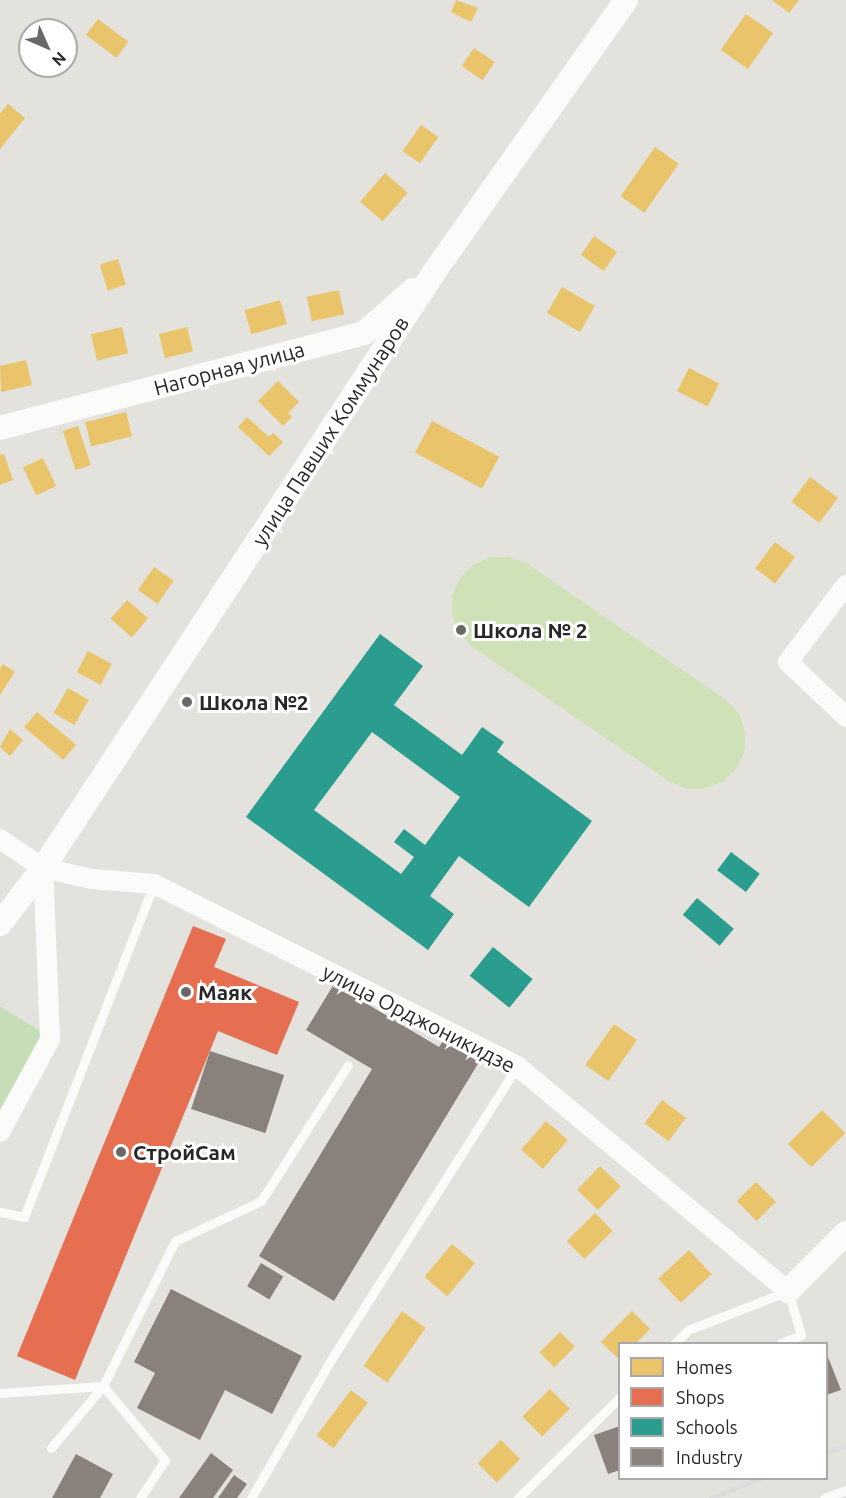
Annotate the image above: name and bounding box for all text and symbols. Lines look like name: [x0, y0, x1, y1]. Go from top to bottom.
north arrow: [18, 18, 78, 78]
text: N: [49, 49, 70, 70]
street label: улица Павших Коммунаров: [246, 311, 414, 551]
street label: Нагорная улица: [151, 336, 307, 400]
place label: Школа № 2: [473, 617, 588, 643]
marker: Школа № 2: [454, 623, 468, 637]
place label: Школа №2: [199, 689, 309, 715]
marker: Школа №2: [180, 695, 194, 709]
street label: улица Орджоникидзе: [318, 958, 520, 1078]
place label: Маяк: [198, 979, 252, 1005]
marker: Маяк: [179, 985, 193, 999]
place label: СтройСам: [133, 1139, 236, 1165]
marker: СтройСам: [114, 1145, 128, 1159]
legend: [618, 1342, 828, 1480]
text: Homes: [676, 1357, 732, 1377]
text: Shops: [676, 1387, 725, 1407]
text: Schools: [676, 1417, 738, 1437]
text: Industry: [676, 1447, 742, 1467]

